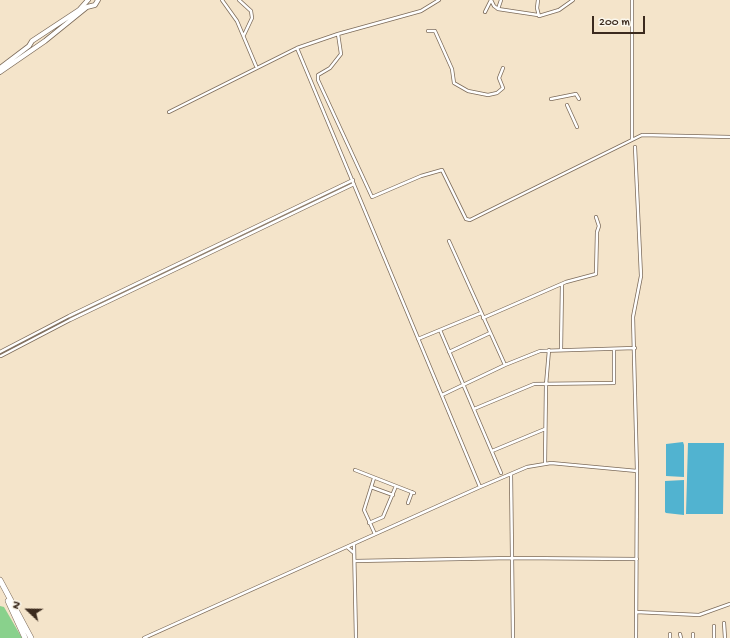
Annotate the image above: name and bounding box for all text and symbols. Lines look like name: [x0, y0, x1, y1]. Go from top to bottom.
scale bar: [594, 8, 647, 34]
text: 200 m: [599, 16, 630, 30]
north arrow: [8, 590, 48, 630]
text: N: [10, 600, 24, 611]

